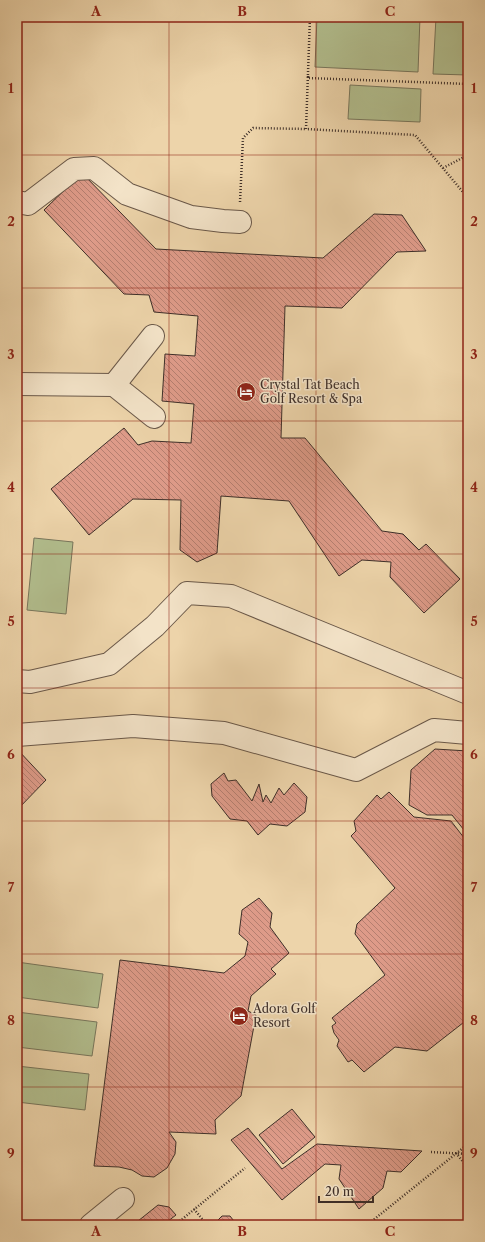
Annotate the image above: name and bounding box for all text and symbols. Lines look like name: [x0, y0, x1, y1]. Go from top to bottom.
text: A: [90, 3, 102, 19]
text: B: [237, 3, 247, 19]
text: C: [385, 3, 395, 19]
text: 1: [8, 80, 14, 96]
text: 1: [471, 80, 477, 96]
text: 2: [7, 213, 15, 229]
text: 2: [470, 213, 478, 229]
text: 3: [7, 346, 15, 362]
text: 3: [470, 346, 478, 362]
place label: Crystal Tat Beach Golf Resort & Spa: [260, 377, 363, 406]
hotel icon: Crystal Tat Beach Golf Resort & Spa: [235, 381, 257, 403]
text: 4: [7, 479, 15, 495]
text: 4: [470, 479, 478, 495]
text: 5: [7, 613, 15, 629]
text: 5: [470, 613, 478, 629]
text: 6: [7, 746, 15, 762]
text: 6: [470, 746, 478, 762]
text: 7: [8, 879, 15, 895]
text: 7: [471, 879, 478, 895]
place label: Adora Golf Resort: [252, 1001, 317, 1030]
hotel icon: Adora Golf Resort: [228, 1005, 250, 1027]
text: 8: [7, 1012, 15, 1028]
text: 8: [470, 1012, 478, 1028]
text: 9: [7, 1145, 15, 1161]
text: 9: [470, 1145, 478, 1161]
scale bar: [319, 1178, 373, 1204]
text: 20 m: [325, 1184, 354, 1199]
text: A: [90, 1223, 102, 1239]
text: B: [237, 1223, 247, 1239]
text: C: [385, 1223, 395, 1239]

